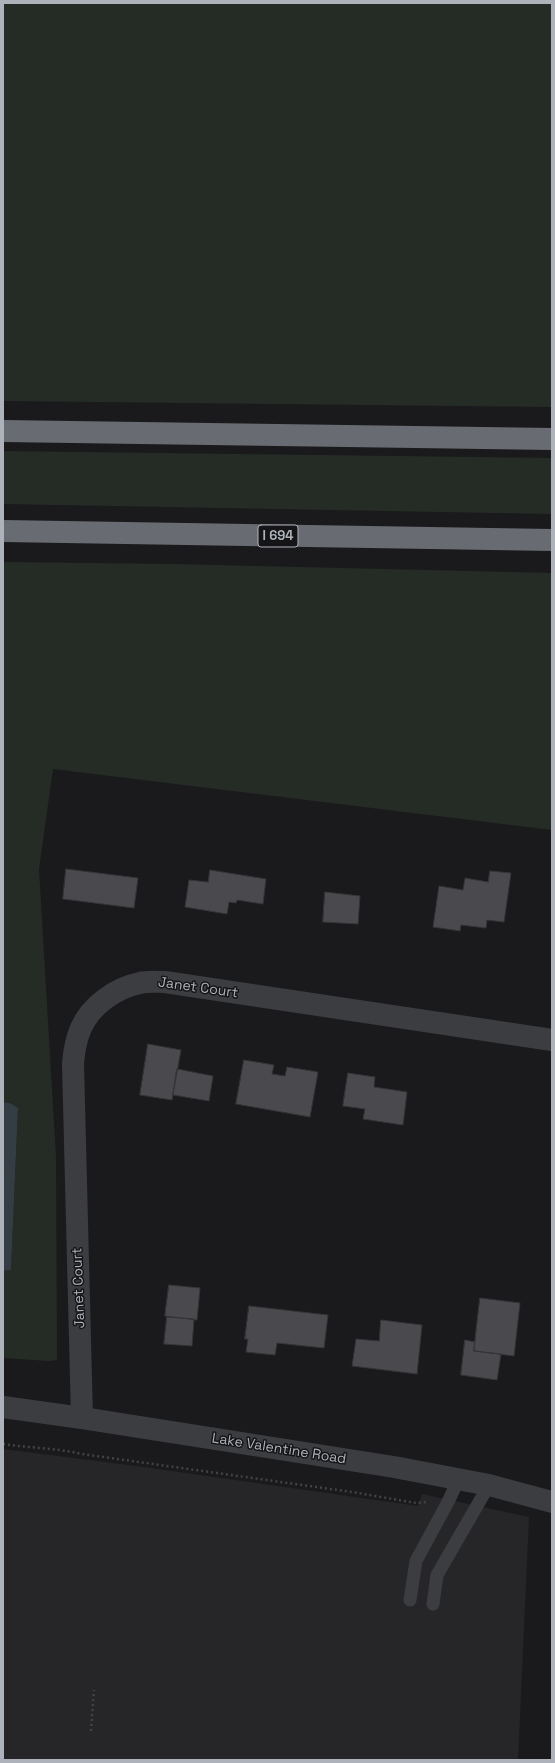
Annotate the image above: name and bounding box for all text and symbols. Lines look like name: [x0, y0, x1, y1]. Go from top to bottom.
road number: I 694: [258, 525, 298, 547]
street label: Janet Court: [157, 974, 239, 1002]
street label: Janet Court: [69, 1247, 89, 1329]
street label: Lake Valentine Road: [211, 1430, 347, 1468]

